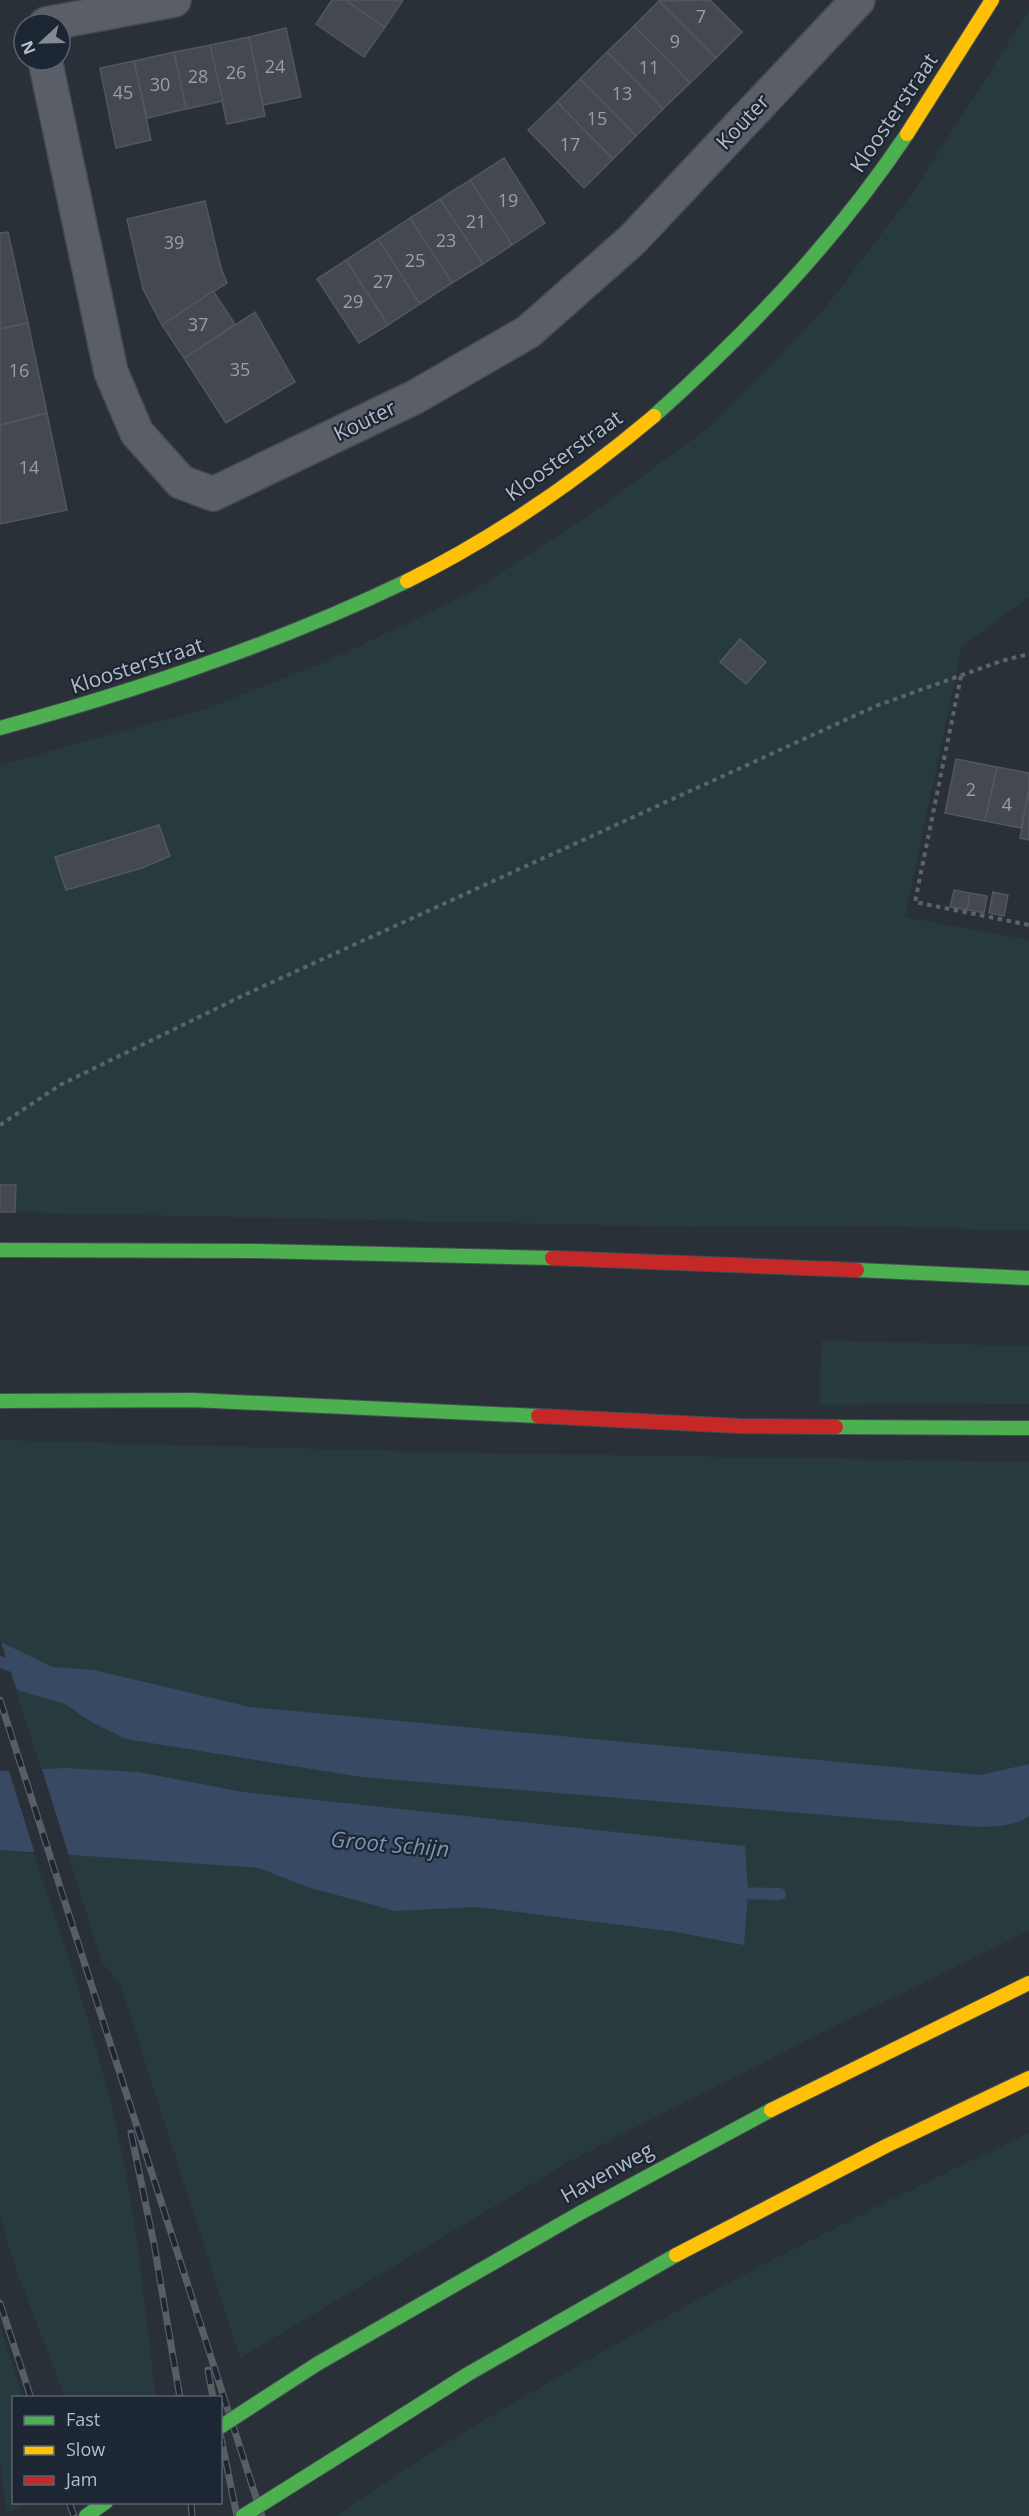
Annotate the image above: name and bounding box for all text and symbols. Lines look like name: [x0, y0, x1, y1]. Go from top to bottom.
house number: 7: [696, 4, 706, 28]
north arrow: [12, 12, 72, 72]
house number: 9: [670, 29, 680, 53]
text: N: [15, 37, 41, 58]
street label: Kloosterstraat: [843, 47, 943, 178]
house number: 24: [265, 54, 285, 78]
house number: 11: [639, 55, 659, 79]
house number: 26: [226, 60, 246, 84]
house number: 28: [188, 64, 208, 88]
house number: 30: [150, 72, 170, 96]
house number: 45: [113, 80, 133, 104]
house number: 13: [612, 81, 632, 105]
street label: Kouter: [709, 87, 775, 155]
house number: 15: [587, 106, 607, 130]
house number: 17: [560, 132, 580, 156]
house number: 19: [498, 188, 518, 212]
house number: 21: [466, 209, 486, 233]
house number: 23: [436, 228, 456, 252]
house number: 39: [164, 230, 184, 254]
house number: 25: [405, 248, 425, 272]
house number: 27: [373, 269, 393, 293]
house number: 29: [343, 289, 363, 313]
house number: 37: [188, 312, 208, 336]
house number: 35: [230, 357, 250, 381]
house number: 16: [9, 358, 29, 382]
street label: Kouter: [329, 393, 401, 447]
street label: Kloosterstraat: [499, 403, 628, 507]
house number: 14: [19, 455, 39, 479]
street label: Kloosterstraat: [67, 630, 207, 700]
house number: 2: [966, 777, 976, 801]
house number: 4: [1002, 792, 1012, 816]
water label: Groot Schijn: [330, 1823, 451, 1863]
street label: Havenweg: [555, 2135, 658, 2209]
legend: [12, 2396, 222, 2504]
text: Fast: [66, 2407, 100, 2431]
text: Slow: [66, 2437, 105, 2461]
text: Jam: [64, 2467, 98, 2491]

